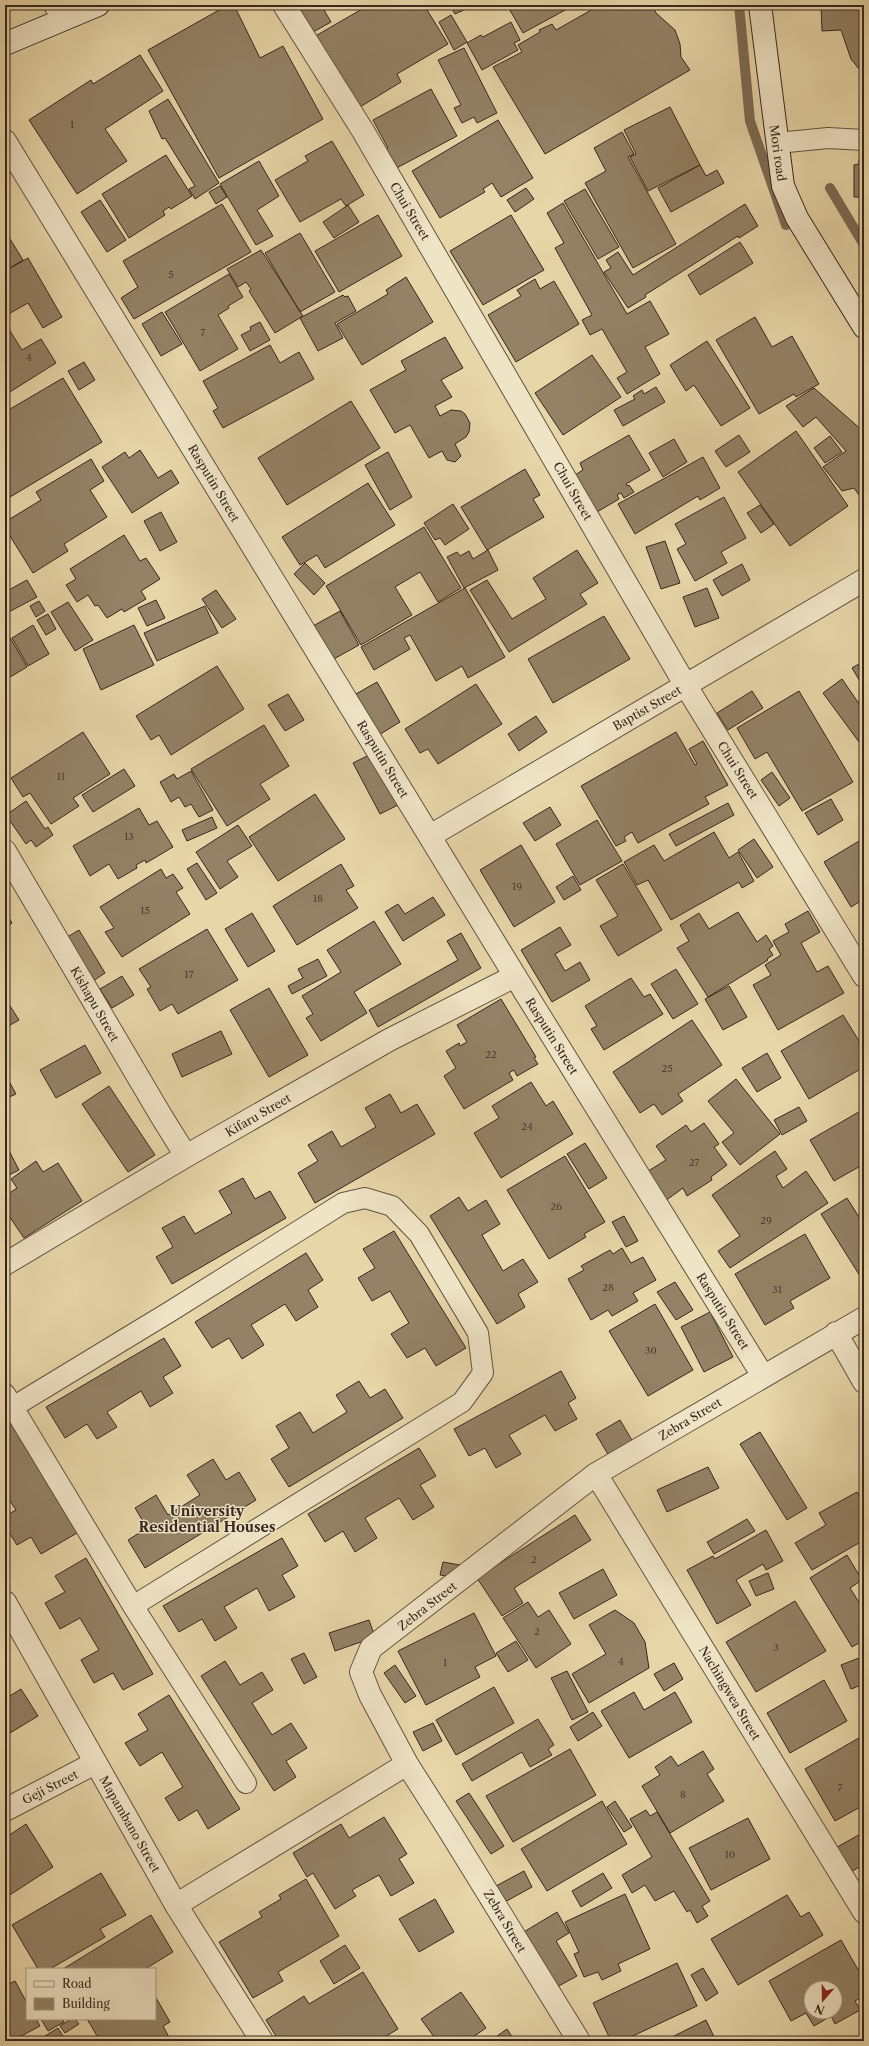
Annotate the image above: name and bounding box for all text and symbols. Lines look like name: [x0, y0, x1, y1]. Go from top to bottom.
house number: 1: [70, 118, 75, 131]
street label: Mori road: [767, 124, 789, 183]
street label: Chui Street: [387, 179, 434, 243]
house number: 5: [168, 268, 174, 281]
house number: 7: [201, 326, 206, 339]
house number: 4: [26, 351, 32, 364]
street label: Rasputin Street: [185, 442, 243, 525]
street label: Chui Street: [550, 459, 596, 524]
street label: Baptist Street: [610, 682, 685, 734]
street label: Rasputin Street: [354, 718, 412, 801]
street label: Chui Street: [714, 738, 762, 802]
house number: 11: [57, 770, 66, 783]
house number: 13: [124, 830, 134, 843]
house number: 19: [512, 880, 522, 893]
house number: 18: [313, 892, 323, 905]
house number: 15: [140, 904, 150, 917]
street label: Kishapu Street: [67, 964, 123, 1045]
house number: 17: [184, 968, 194, 981]
street label: Rasputin Street: [522, 995, 582, 1078]
house number: 22: [485, 1048, 497, 1061]
house number: 25: [661, 1062, 673, 1075]
street label: Kifaru Street: [223, 1090, 294, 1140]
house number: 24: [521, 1120, 533, 1133]
house number: 27: [689, 1156, 699, 1169]
house number: 26: [550, 1200, 562, 1213]
house number: 29: [760, 1214, 772, 1227]
street label: Rasputin Street: [693, 1270, 753, 1353]
house number: 28: [602, 1281, 614, 1294]
house number: 31: [772, 1283, 783, 1296]
house number: 30: [645, 1344, 657, 1357]
street label: Zebra Street: [656, 1394, 725, 1444]
district label: University Residential Houses: [139, 1502, 275, 1536]
house number: 2: [531, 1553, 537, 1566]
street label: Zebra Street: [395, 1578, 460, 1634]
house number: 2: [534, 1625, 540, 1638]
house number: 3: [773, 1641, 779, 1654]
street label: Nachingwea Street: [696, 1643, 764, 1743]
house number: 4: [618, 1655, 624, 1668]
house number: 1: [443, 1656, 448, 1669]
street label: Geji Street: [20, 1766, 81, 1807]
street label: Mapambano Street: [96, 1773, 164, 1876]
house number: 7: [838, 1781, 843, 1794]
house number: 8: [680, 1788, 686, 1801]
house number: 10: [725, 1848, 735, 1861]
street label: Zebra Street: [480, 1887, 530, 1956]
legend: [26, 1968, 156, 2020]
text: Road: [62, 1976, 92, 1991]
north arrow: [803, 1980, 843, 2020]
text: Building: [62, 1996, 110, 2011]
text: N: [812, 2001, 826, 2018]

